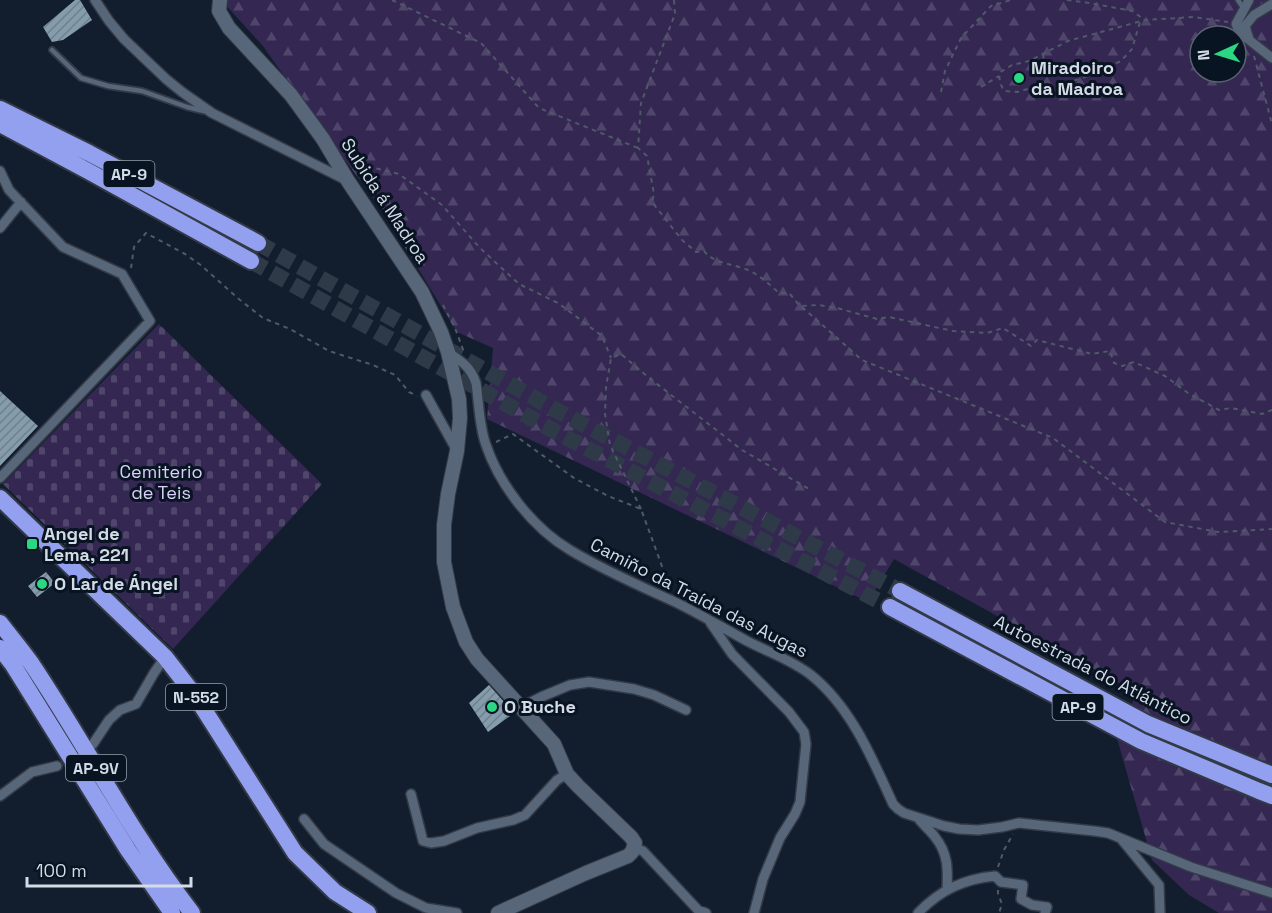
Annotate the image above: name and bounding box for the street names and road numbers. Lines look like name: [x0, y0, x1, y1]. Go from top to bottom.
street label: Subida á Madroa: [336, 134, 434, 268]
road number: AP-9: [104, 161, 154, 187]
street label: Camiño da Traída das Augas: [587, 533, 812, 663]
street label: Autoestrada do Atlántico: [990, 610, 1196, 730]
road number: N-552: [166, 684, 226, 710]
road number: AP-9: [1052, 694, 1104, 720]
road number: AP-9V: [66, 755, 126, 781]

